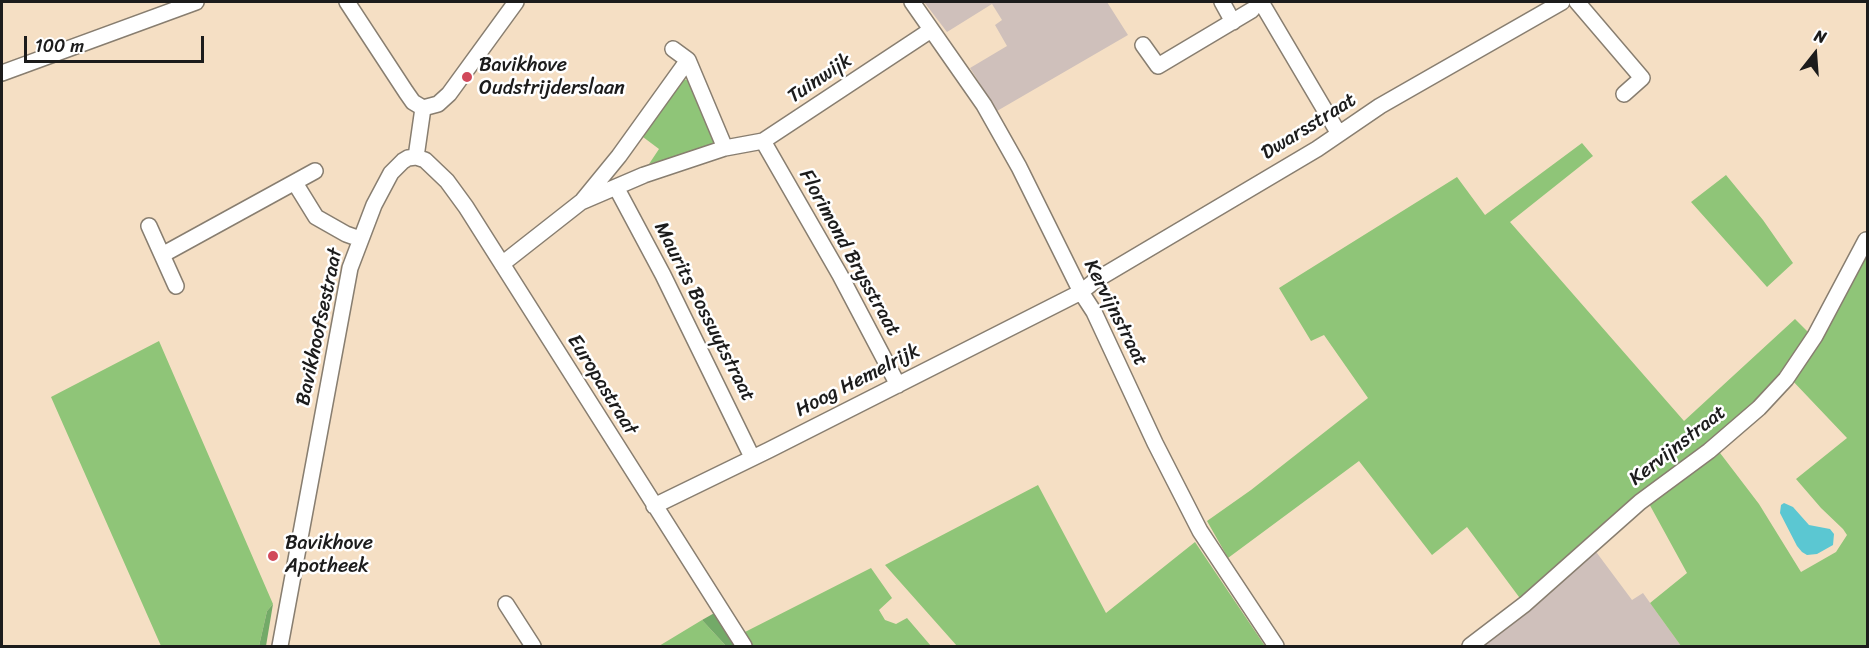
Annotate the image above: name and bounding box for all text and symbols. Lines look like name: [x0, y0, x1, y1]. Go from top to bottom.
text: N: [1811, 21, 1830, 52]
scale bar: [27, 24, 207, 62]
north arrow: [1785, 24, 1845, 84]
text: 100 m: [35, 30, 84, 62]
street label: Tuinwijk: [783, 49, 857, 109]
place label: Bavikhove Oudstrijderslaan: [479, 54, 625, 101]
marker: Bavikhove Oudstrijderslaan: [460, 70, 474, 84]
street label: Dwarsstraat: [1257, 88, 1361, 166]
street label: Florimond Brysstraat: [793, 166, 905, 340]
street label: Maurits Bossuytstraat: [648, 218, 760, 406]
street label: Bavikhoofsestraat: [292, 246, 348, 408]
street label: Kervijnstraat: [1078, 256, 1152, 370]
street label: Europastraat: [562, 330, 642, 440]
street label: Hoog Hemelrijk: [792, 339, 924, 423]
street label: Kervijnstraat: [1625, 401, 1731, 491]
place label: Bavikhove Apotheek: [285, 532, 373, 579]
marker: Bavikhove Apotheek: [266, 549, 280, 563]

